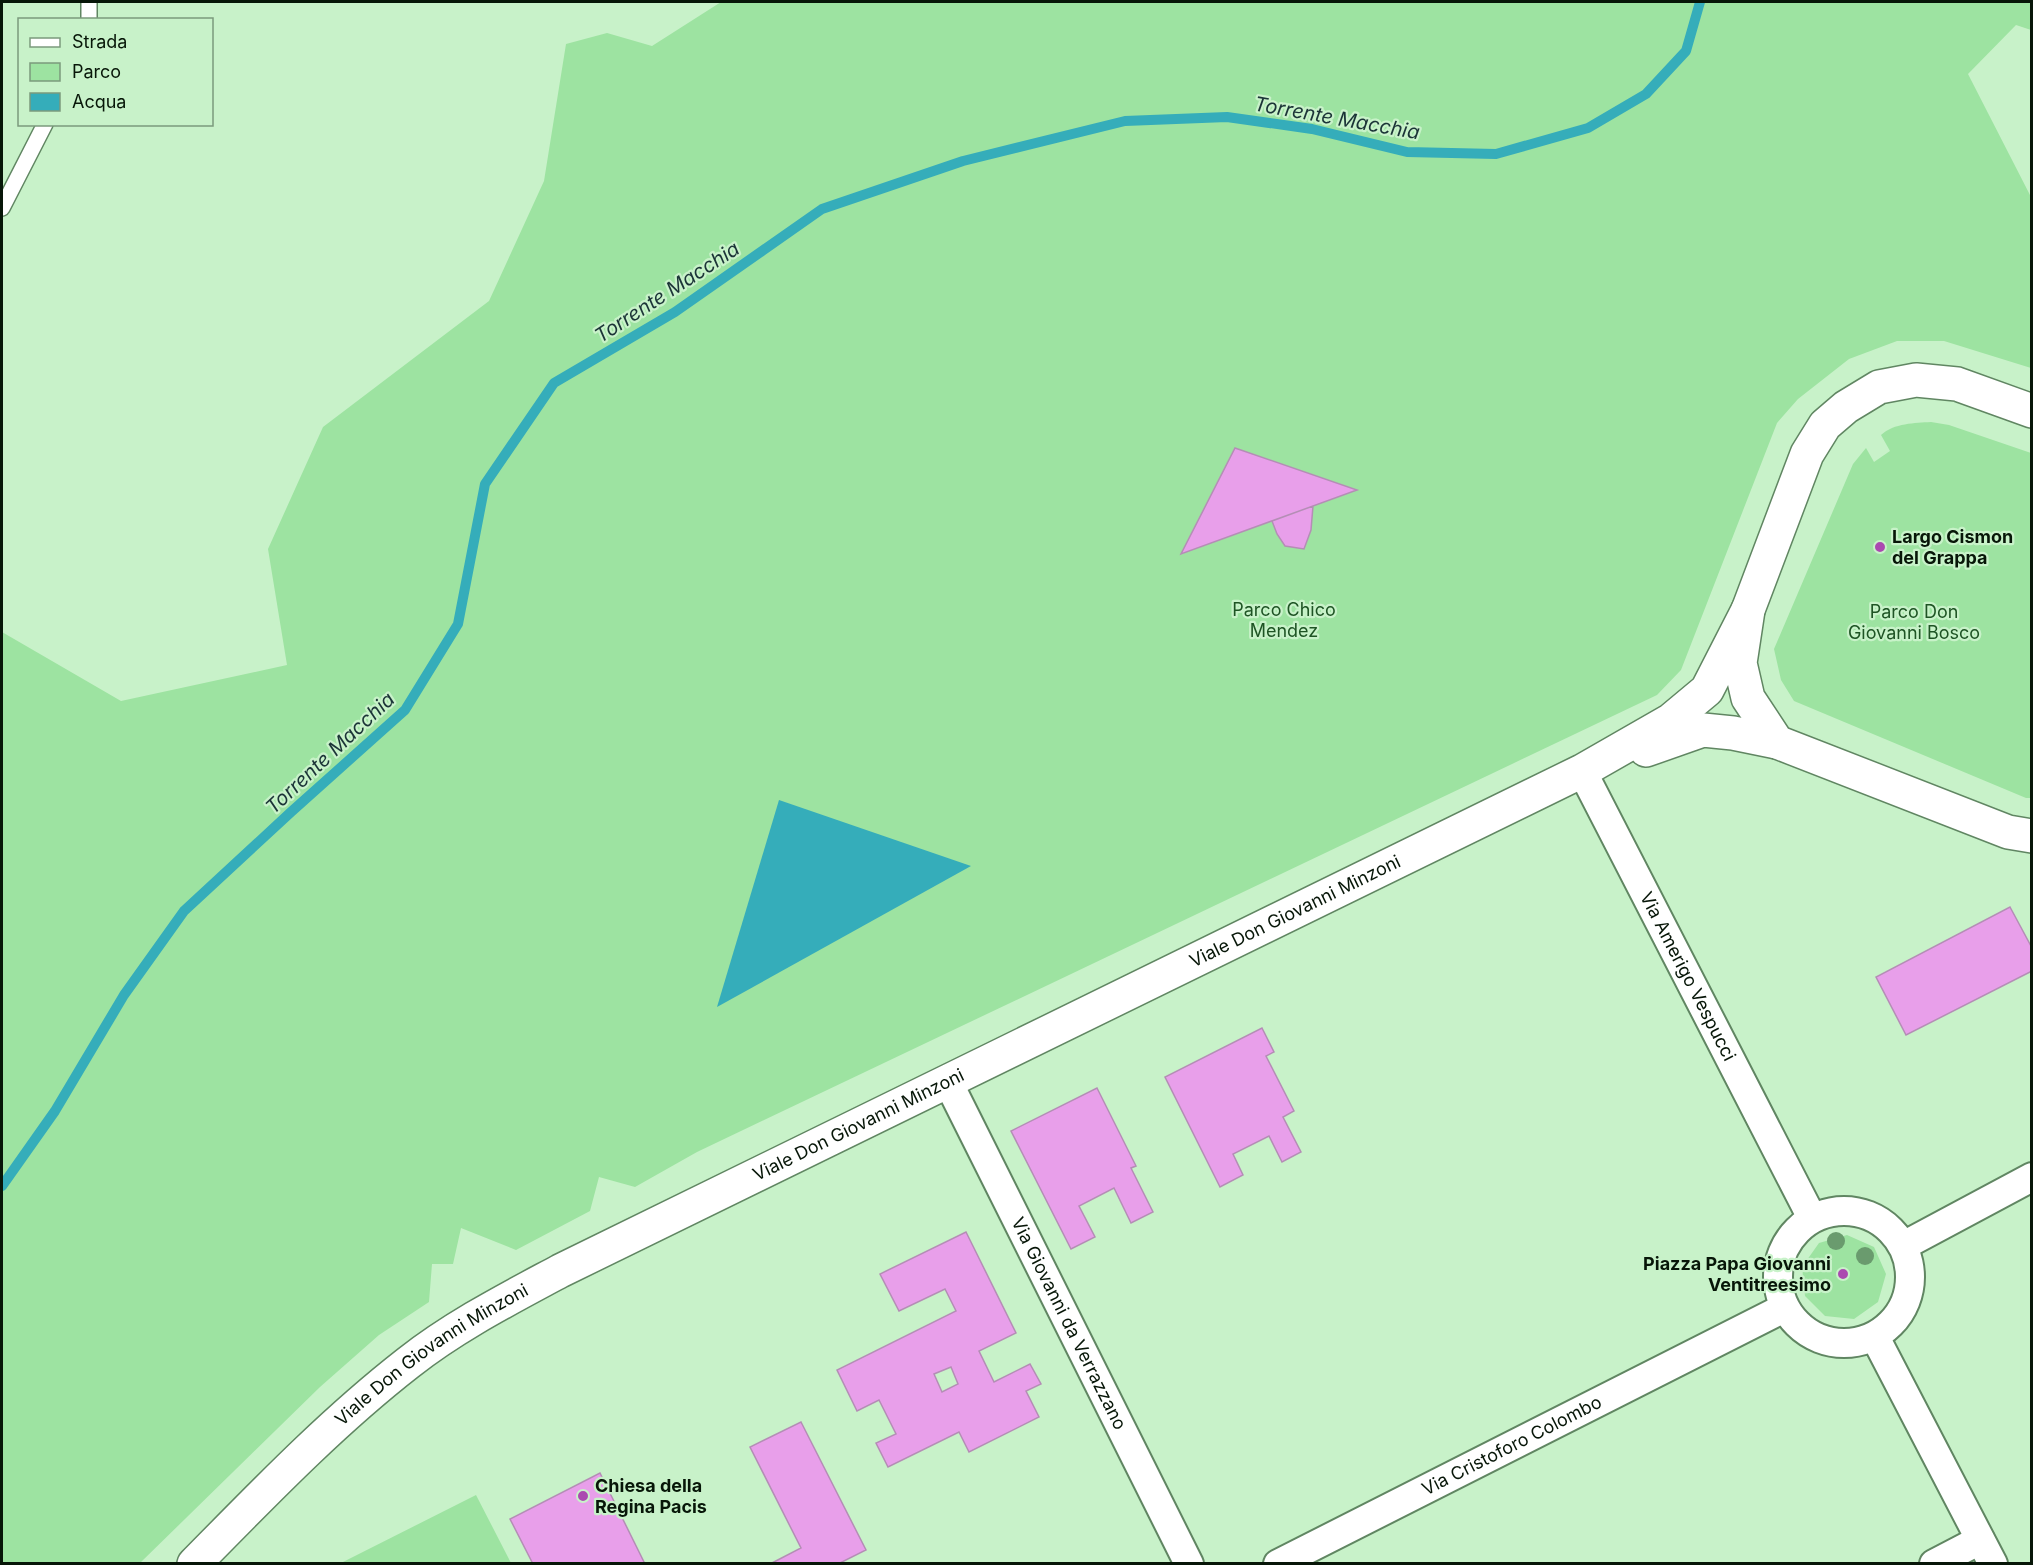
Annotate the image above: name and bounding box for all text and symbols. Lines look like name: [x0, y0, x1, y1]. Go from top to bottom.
legend: [18, 18, 213, 126]
text: Strada: [72, 31, 127, 52]
text: Parco: [72, 61, 121, 82]
text: Acqua: [72, 91, 126, 112]
water label: Torrente Macchia: [1252, 92, 1422, 144]
water label: Torrente Macchia: [590, 236, 744, 348]
place label: Largo Cismon del Grappa: [1892, 526, 2013, 568]
marker: Largo Cismon del Grappa: [1873, 540, 1887, 554]
park label: Parco Chico Mendez: [1232, 599, 1336, 641]
park label: Parco Don Giovanni Bosco: [1848, 601, 1980, 643]
water label: Torrente Macchia: [261, 687, 399, 819]
street label: Viale Don Giovanni Minzoni: [1186, 851, 1404, 971]
street label: Via Amerigo Vespucci: [1636, 888, 1740, 1064]
street label: Viale Don Giovanni Minzoni: [749, 1064, 967, 1185]
street label: Via Giovanni da Verrazzano: [1007, 1214, 1131, 1433]
place label: Piazza Papa Giovanni Ventitreesimo: [1643, 1253, 1831, 1295]
marker: Piazza Papa Giovanni Ventitreesimo: [1836, 1267, 1850, 1281]
street label: Viale Don Giovanni Minzoni: [331, 1279, 532, 1430]
street label: Via Cristoforo Colombo: [1418, 1391, 1605, 1499]
place label: Chiesa della Regina Pacis: [595, 1475, 707, 1517]
marker: Chiesa della Regina Pacis: [576, 1489, 590, 1503]

